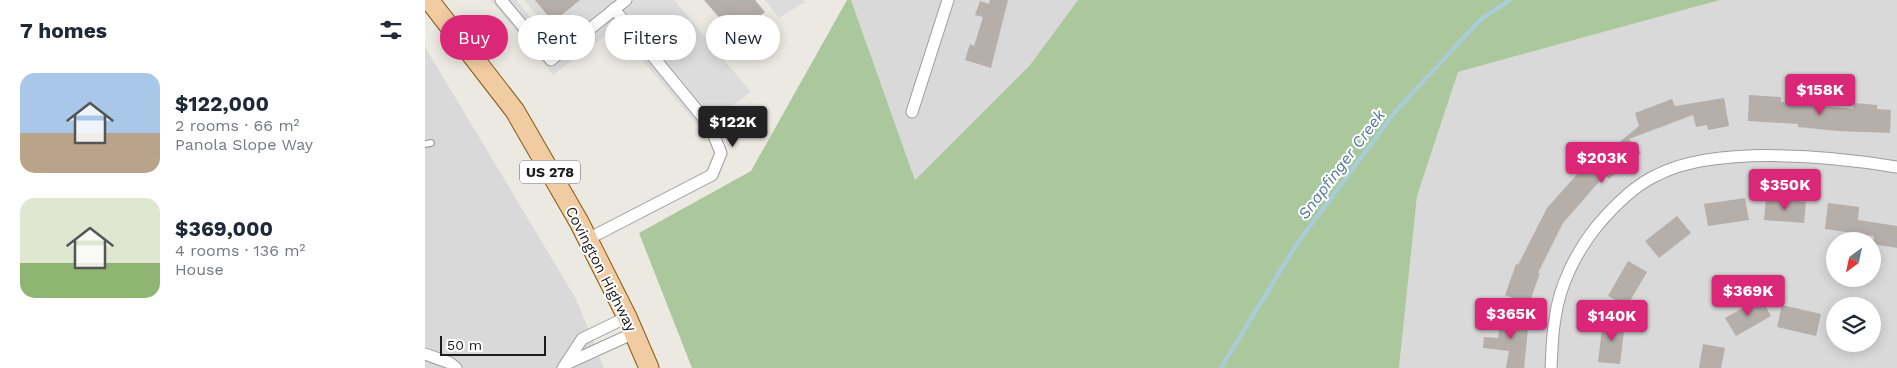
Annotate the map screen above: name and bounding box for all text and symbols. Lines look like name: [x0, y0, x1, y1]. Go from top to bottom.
chip: Buy: [440, 15, 508, 60]
chip: Rent: [518, 15, 595, 60]
chip: Filters: [605, 15, 696, 60]
chip: New: [706, 15, 780, 60]
icon: filters: [377, 16, 405, 44]
text: 7 homes: [20, 18, 107, 43]
pin: $158K: [1785, 74, 1855, 116]
text: $158K: [1796, 80, 1844, 99]
text: $122,000: [175, 91, 269, 116]
icon: home: [60, 93, 120, 153]
water label: Snapfinger Creek: [1294, 105, 1390, 223]
pin: $122K: [698, 106, 768, 148]
text: $122K: [709, 112, 757, 131]
text: 2 rooms · 66 m²: [175, 116, 299, 135]
text: Panola Slope Way: [175, 135, 313, 154]
pin: $203K: [1567, 142, 1637, 184]
text: $203K: [1577, 148, 1627, 167]
road number: US 278: [520, 160, 580, 183]
pin: $350K: [1750, 168, 1820, 211]
text: $350K: [1760, 175, 1810, 194]
street label: Covington Highway: [562, 203, 641, 335]
text: $369,000: [175, 216, 273, 241]
icon: home: [60, 218, 120, 278]
north arrow: [1826, 232, 1881, 288]
map controls: [1826, 232, 1881, 352]
text: 4 rooms · 136 m²: [175, 241, 305, 260]
text: House: [175, 260, 224, 279]
pin: $369K: [1713, 274, 1783, 317]
text: $369K: [1723, 281, 1773, 300]
button: layers: [1826, 297, 1881, 352]
pin: $365K: [1476, 298, 1546, 340]
pin: $140K: [1577, 300, 1647, 342]
text: $365K: [1486, 304, 1536, 323]
text: $140K: [1588, 306, 1636, 325]
scale bar: [440, 333, 546, 356]
text: 50 m: [447, 337, 482, 353]

